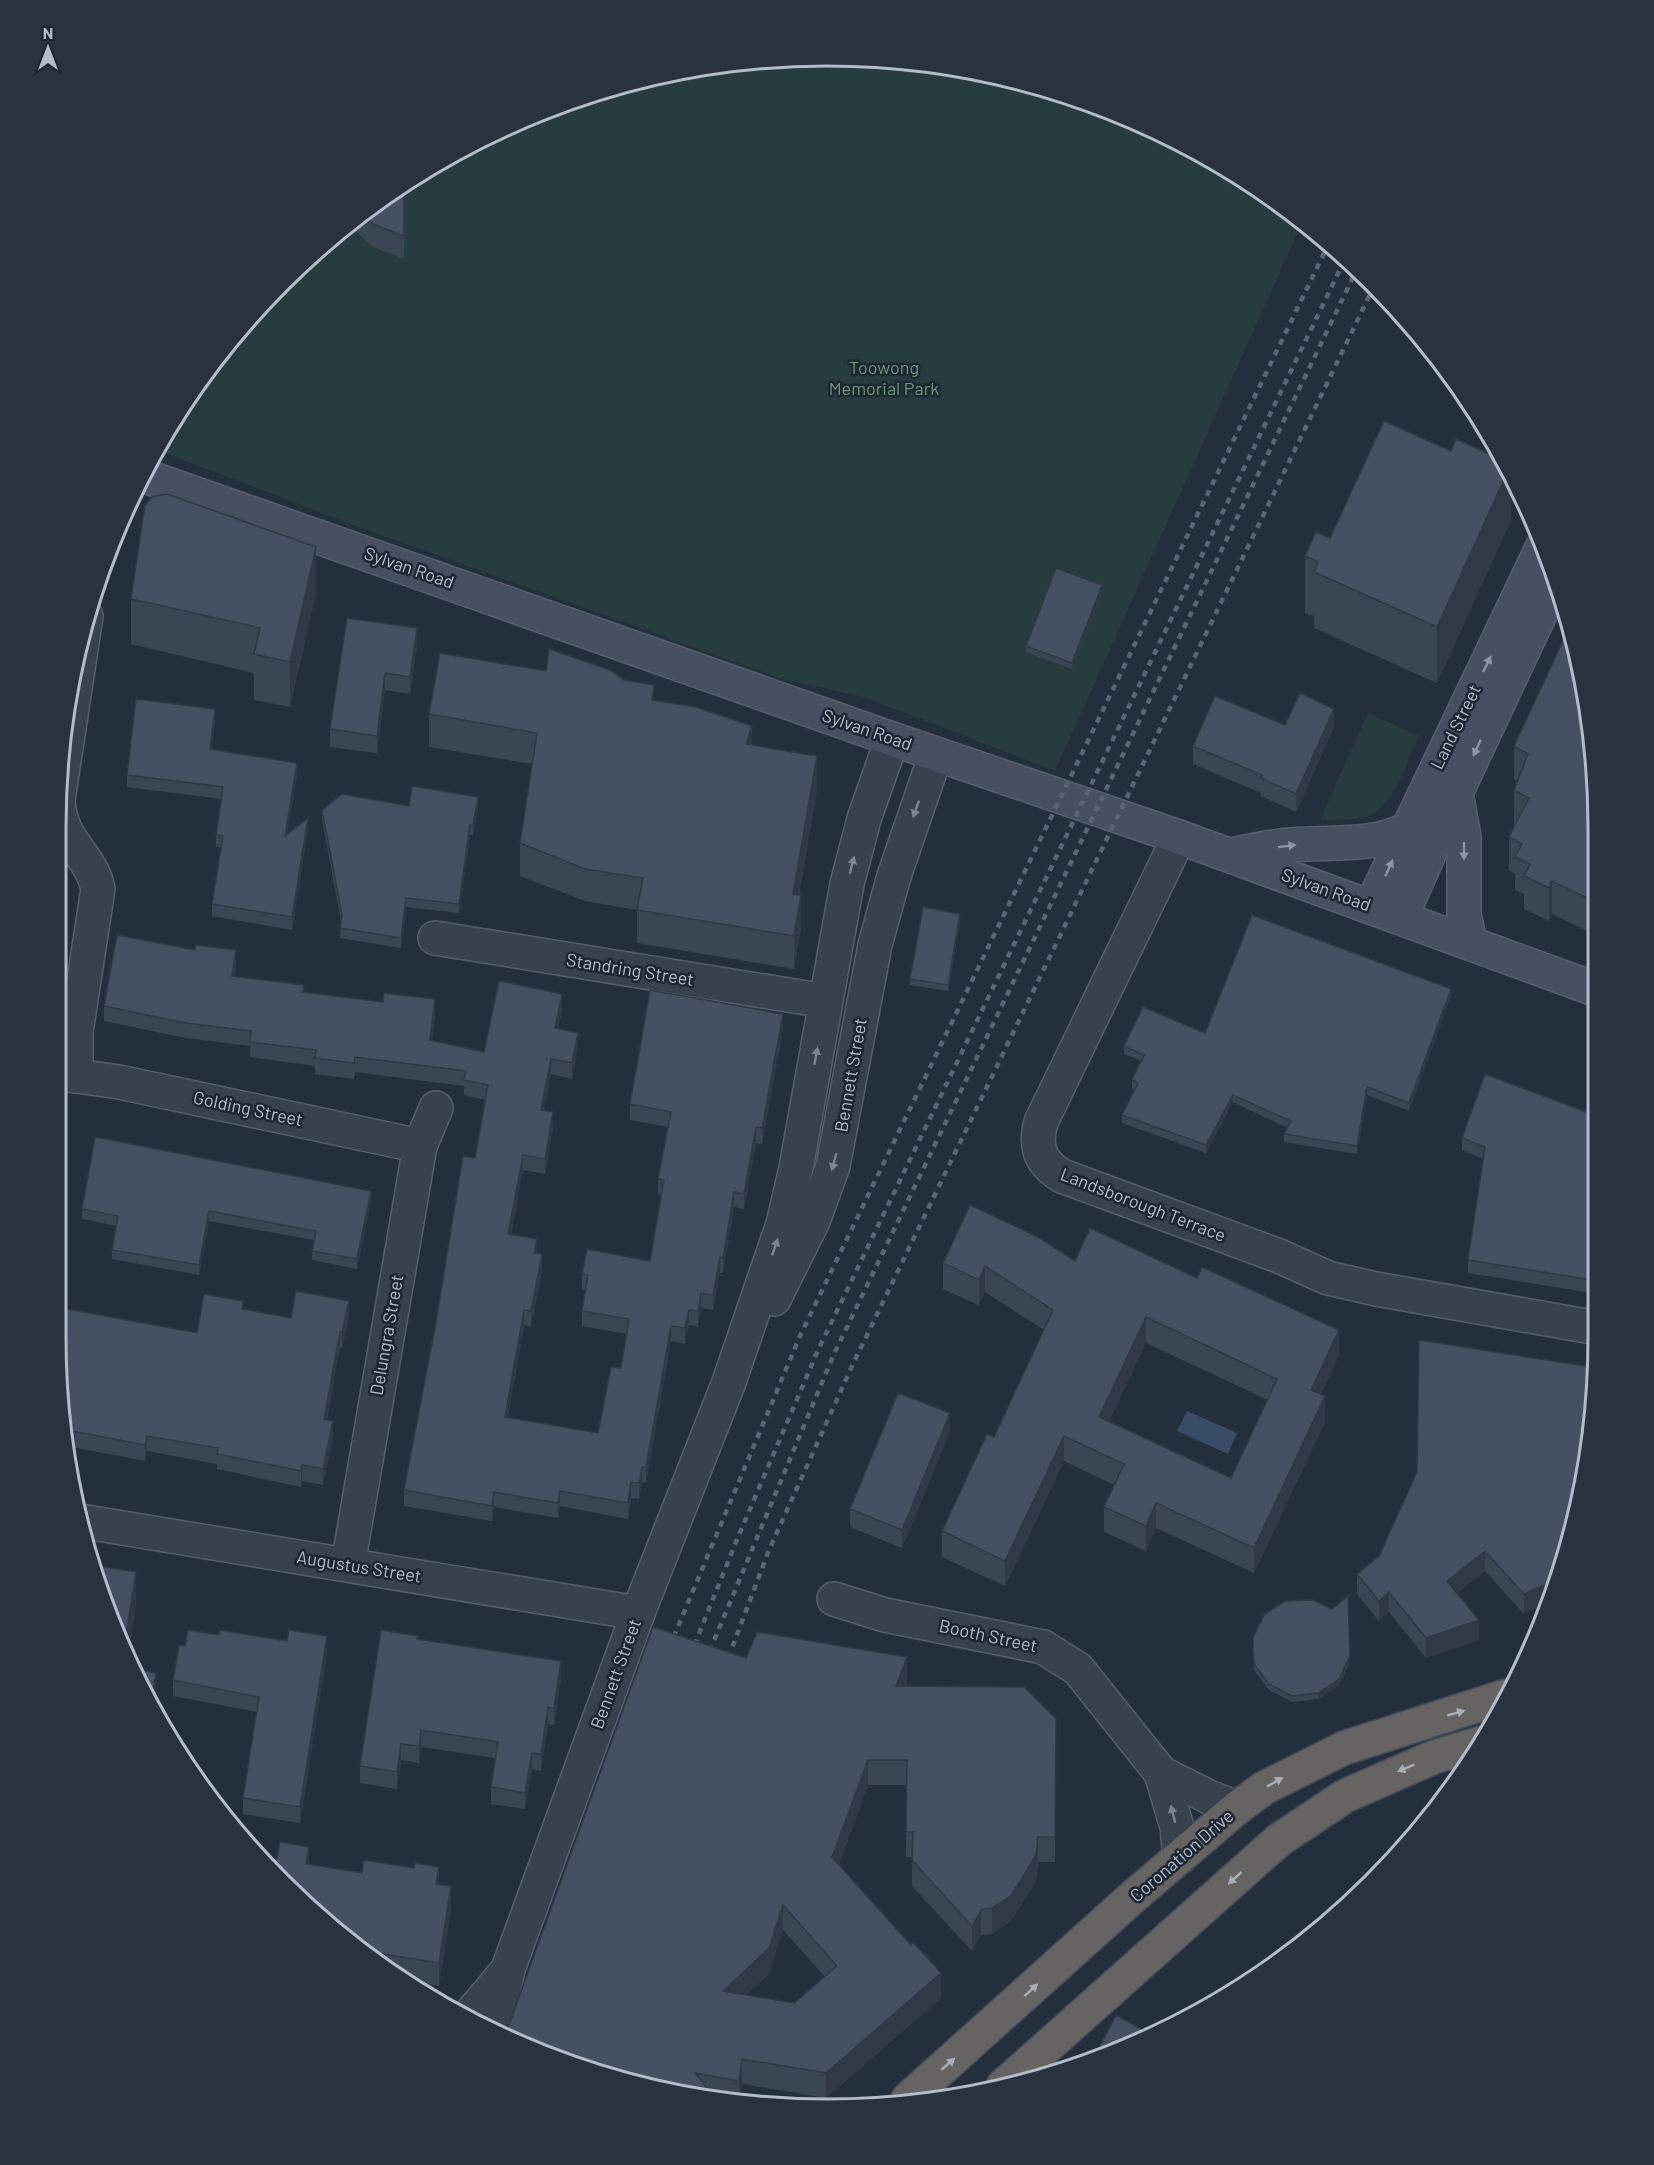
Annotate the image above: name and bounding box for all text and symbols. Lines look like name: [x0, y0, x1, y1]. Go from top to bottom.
north arrow: [18, 18, 78, 78]
text: N: [43, 23, 53, 42]
park label: Toowong Memorial Park: [829, 356, 939, 399]
street label: Sylvan Road: [361, 541, 457, 593]
one-way arrow: [1482, 655, 1491, 672]
street label: Land Street: [1425, 681, 1485, 773]
street label: Sylvan Road: [819, 703, 915, 755]
one-way arrow: [1472, 739, 1481, 756]
one-way arrow: [911, 800, 921, 818]
one-way arrow: [1278, 841, 1297, 851]
one-way arrow: [1459, 841, 1469, 860]
one-way arrow: [847, 856, 857, 874]
one-way arrow: [1384, 859, 1394, 877]
street label: Sylvan Road: [1279, 863, 1374, 915]
street label: Standring Street: [565, 948, 696, 990]
street label: Bennett Street: [829, 1016, 871, 1134]
one-way arrow: [811, 1047, 820, 1066]
street label: Golding Street: [191, 1086, 305, 1130]
one-way arrow: [828, 1153, 838, 1171]
street label: Landsborough Terrace: [1057, 1162, 1229, 1246]
one-way arrow: [770, 1238, 780, 1256]
street label: Delungra Street: [365, 1273, 407, 1397]
street label: Augustus Street: [295, 1545, 423, 1587]
street label: Booth Street: [937, 1614, 1039, 1656]
street label: Bennett Street: [585, 1616, 645, 1732]
one-way arrow: [1447, 1708, 1465, 1717]
one-way arrow: [1397, 1764, 1415, 1773]
one-way arrow: [1267, 1777, 1284, 1787]
street label: Coronation Drive: [1125, 1804, 1238, 1906]
one-way arrow: [1168, 1805, 1178, 1824]
one-way arrow: [1227, 1872, 1243, 1885]
one-way arrow: [1023, 1984, 1038, 1997]
one-way arrow: [940, 2057, 955, 2071]

